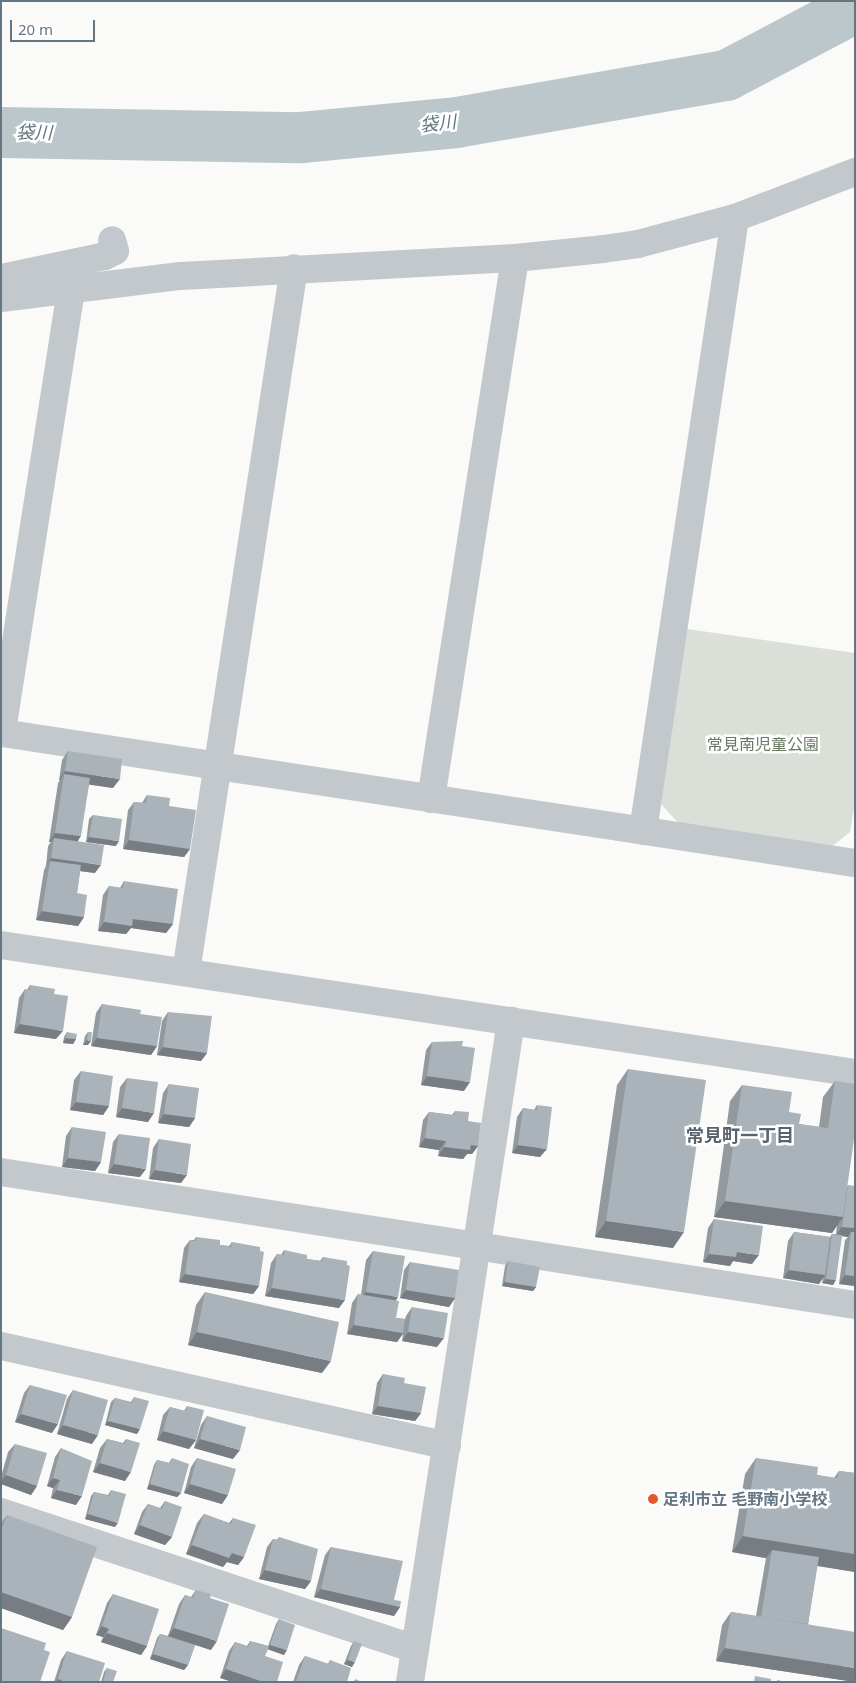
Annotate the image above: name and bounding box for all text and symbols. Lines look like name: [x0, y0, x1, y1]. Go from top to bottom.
scale bar: [12, 10, 98, 42]
text: 20 m: [18, 19, 53, 39]
water label: 袋川: [419, 110, 457, 136]
water label: 袋川: [16, 121, 52, 143]
park label: 常見南児童公園: [707, 734, 819, 754]
district label: 常見町一丁目: [686, 1124, 794, 1146]
place label: 足利市立 毛野南小学校: [663, 1489, 827, 1509]
marker: 足利市立 毛野南小学校: [647, 1493, 659, 1505]

